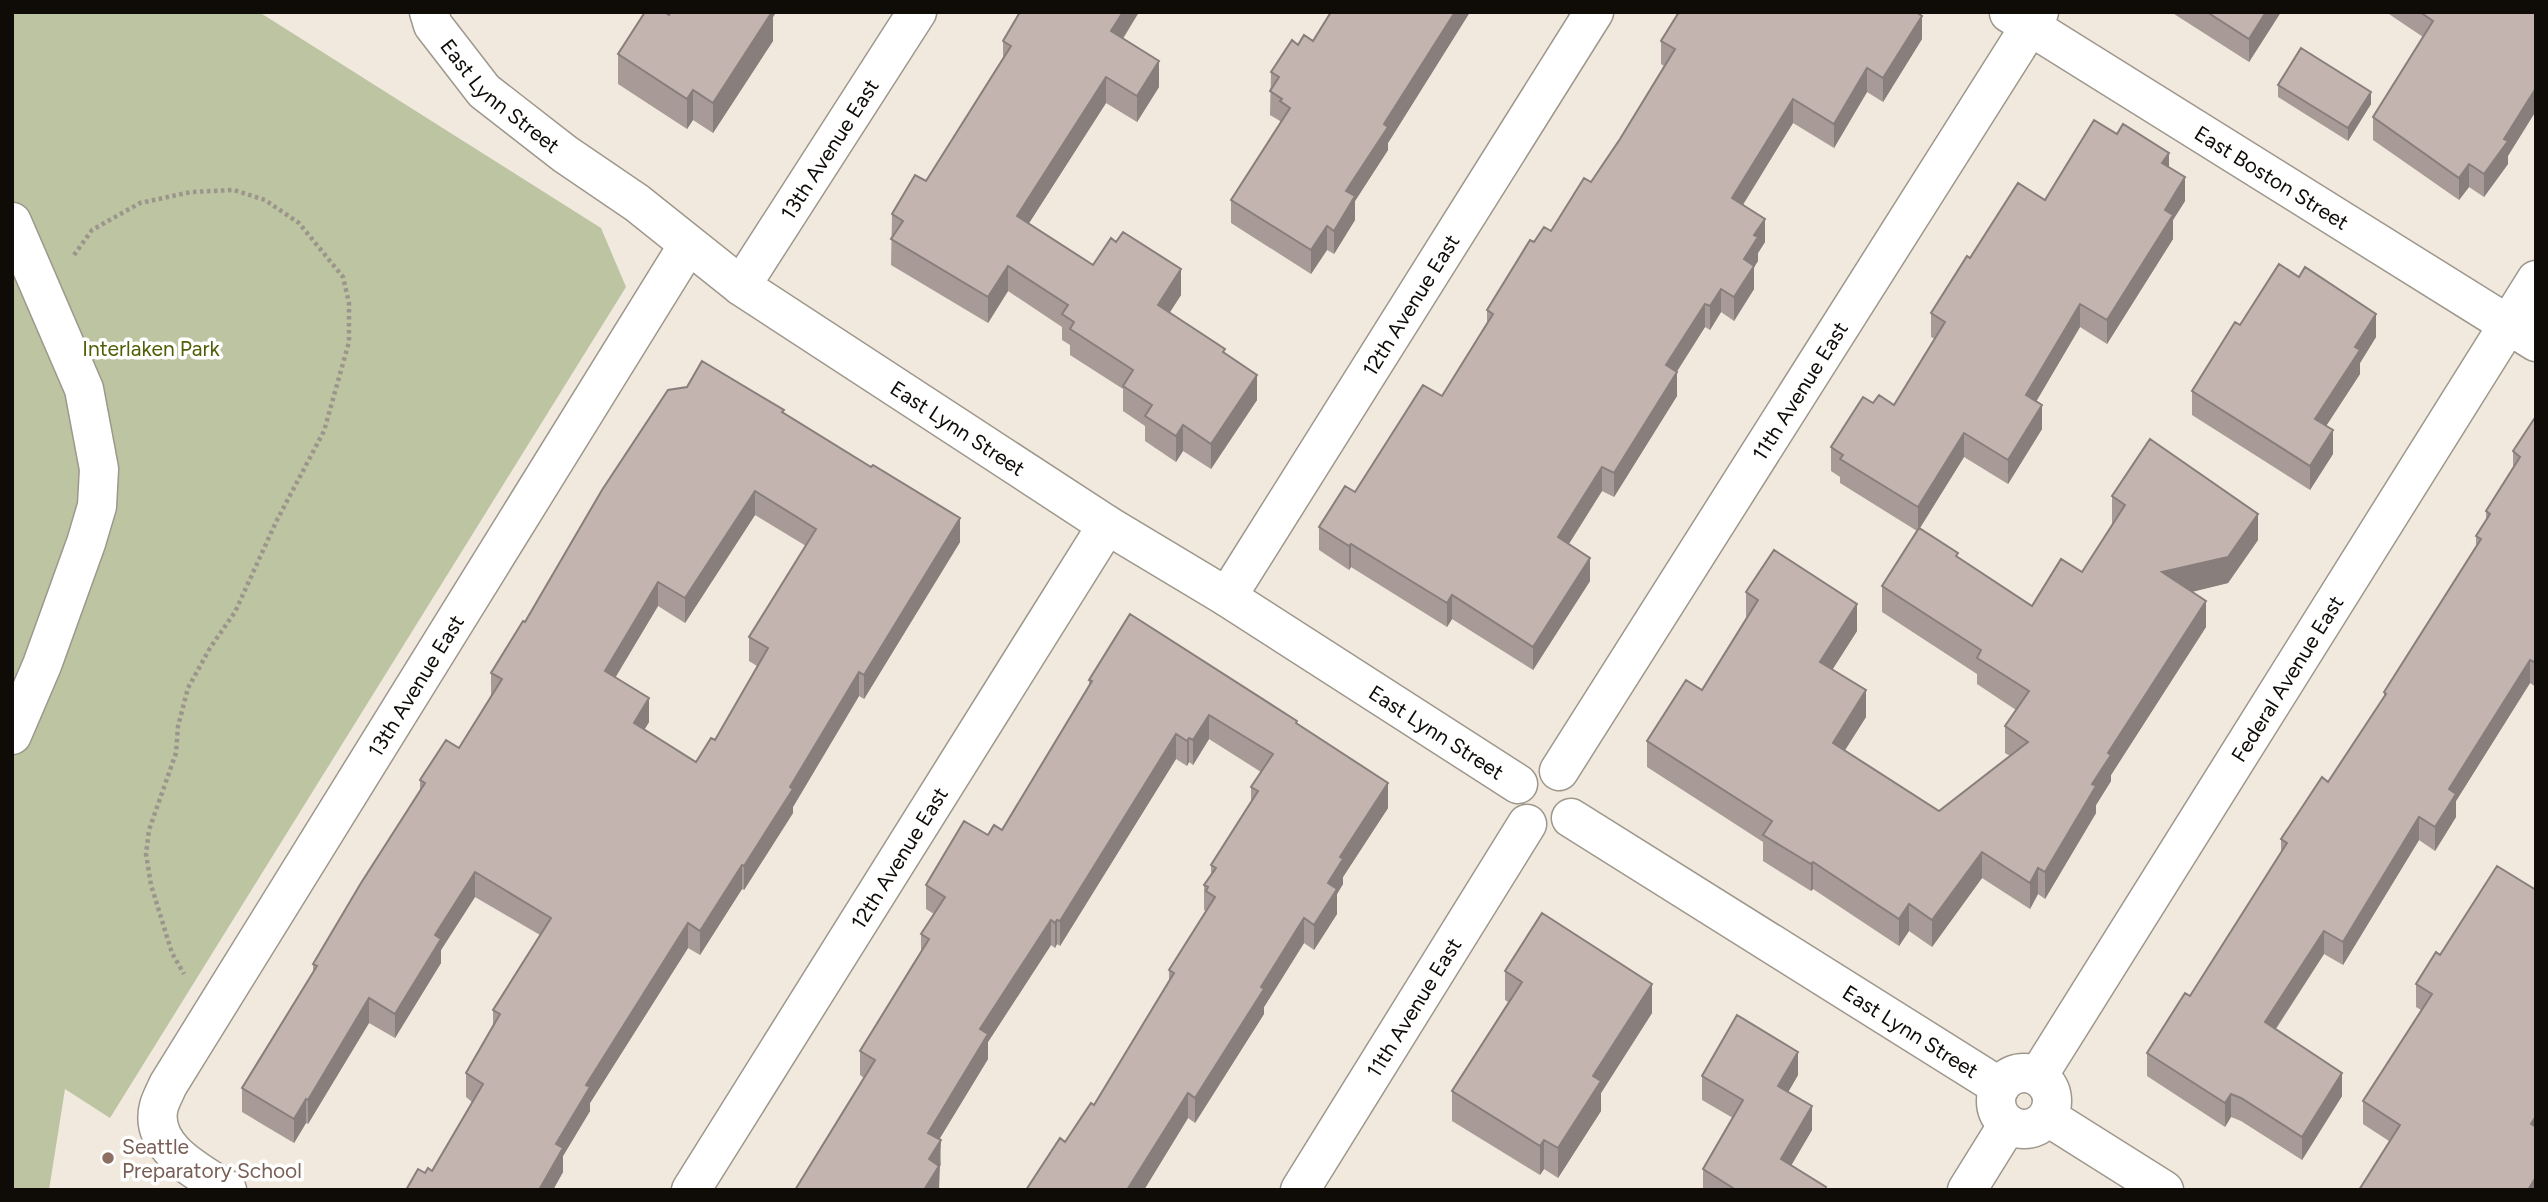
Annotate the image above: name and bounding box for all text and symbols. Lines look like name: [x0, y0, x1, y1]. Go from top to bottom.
street label: East Lynn Street: [436, 34, 565, 158]
street label: 13th Avenue East: [775, 74, 883, 224]
street label: East Boston Street: [2190, 120, 2354, 235]
street label: 12th Avenue East: [1357, 229, 1464, 380]
street label: 11th Avenue East: [1746, 317, 1853, 465]
park label: Interlaken Park: [82, 336, 221, 361]
street label: East Lynn Street: [886, 375, 1030, 481]
street label: Federal Avenue East: [2225, 591, 2348, 766]
street label: 13th Avenue East: [362, 610, 469, 761]
street label: East Lynn Street: [1364, 679, 1509, 784]
street label: 12th Avenue East: [845, 782, 953, 933]
street label: 11th Avenue East: [1361, 933, 1466, 1082]
street label: East Lynn Street: [1838, 979, 1983, 1083]
place label: Seattle Preparatory School: [122, 1134, 302, 1183]
marker: Seattle Preparatory School: [100, 1150, 116, 1166]

